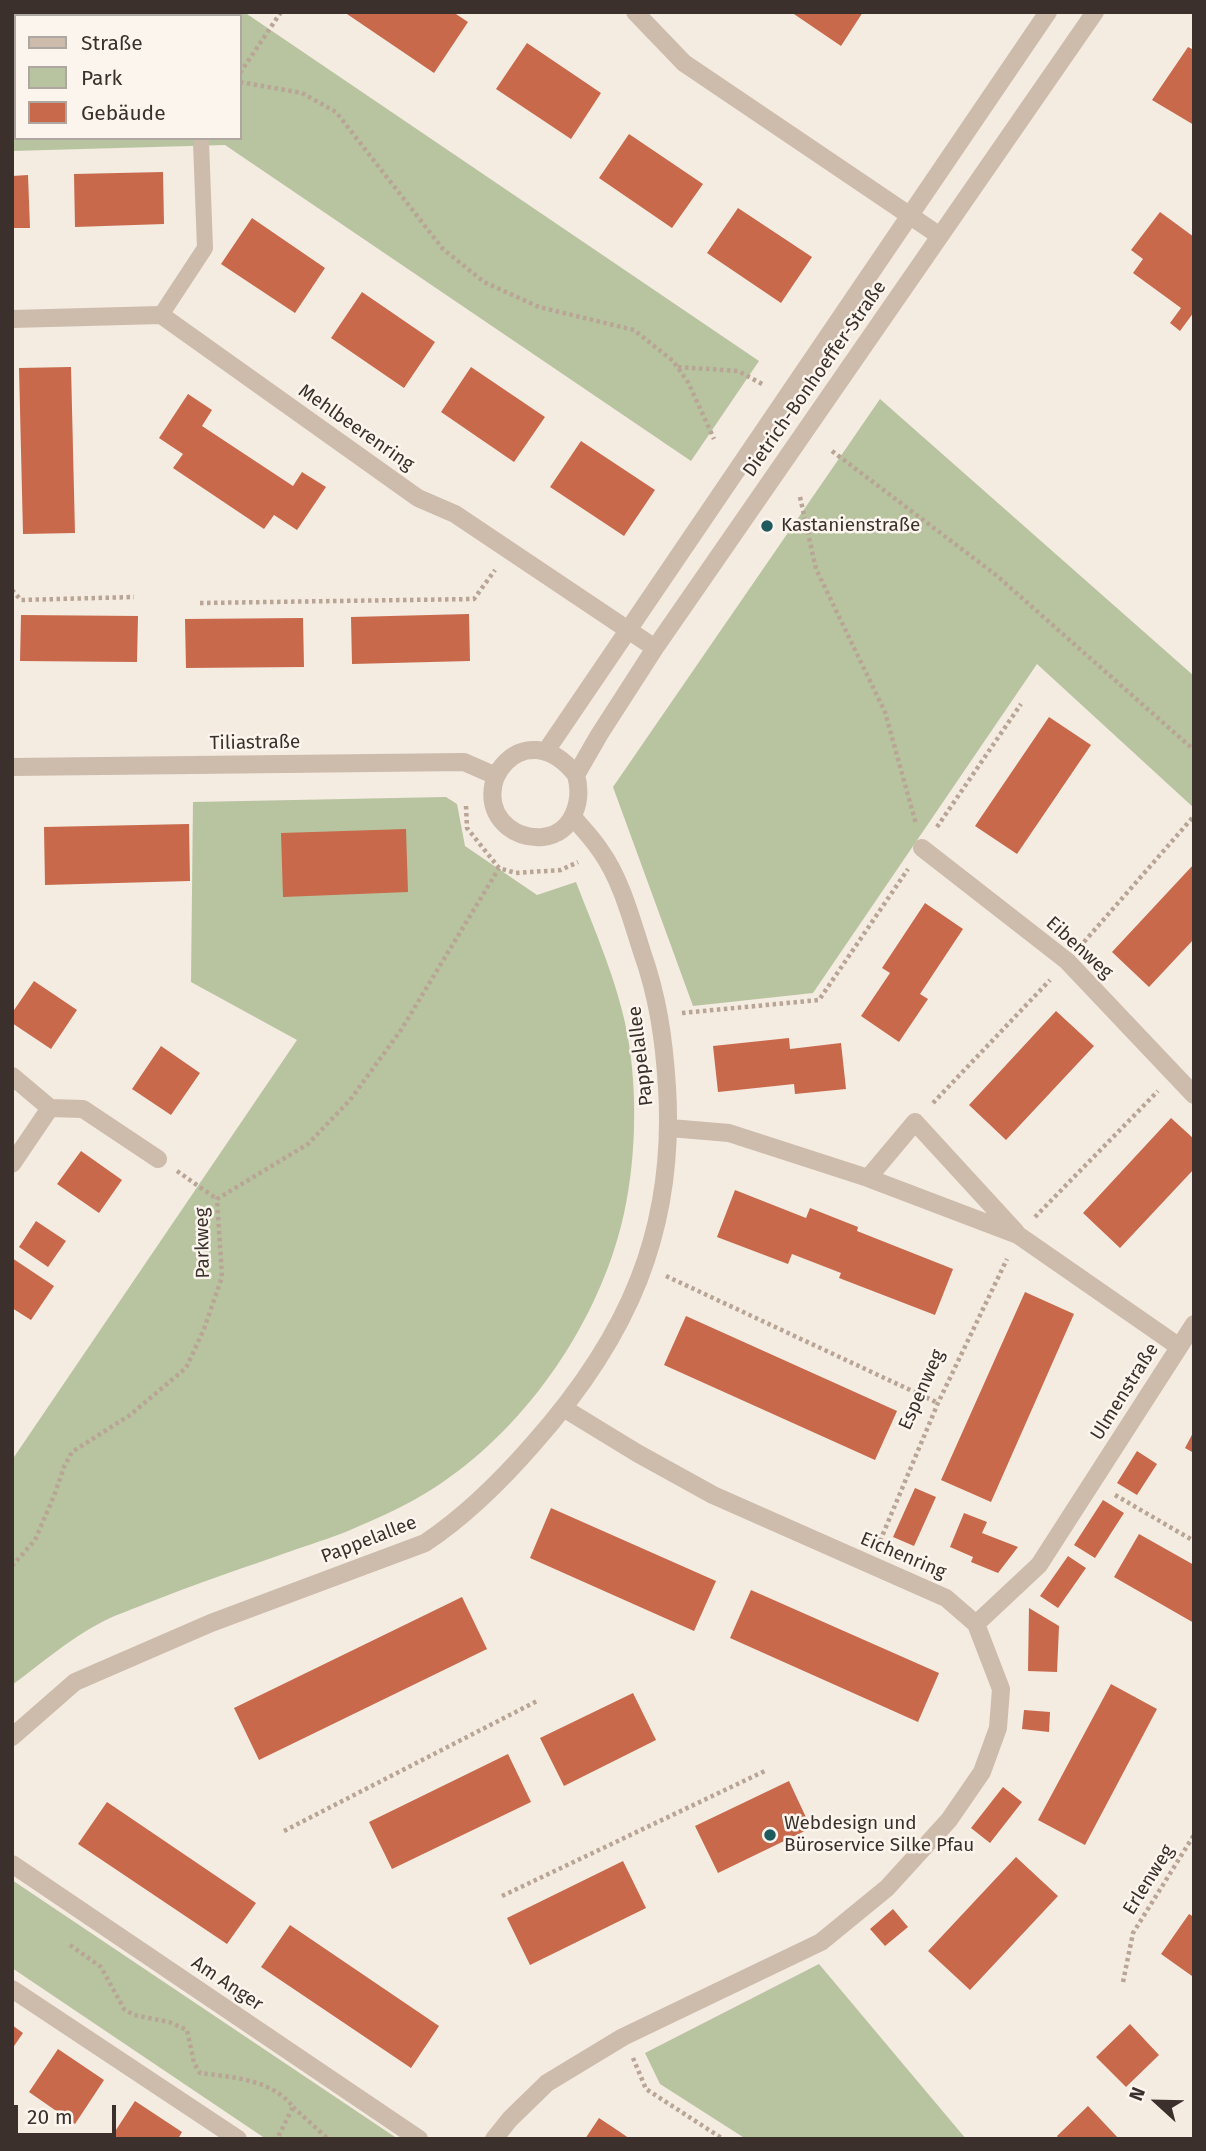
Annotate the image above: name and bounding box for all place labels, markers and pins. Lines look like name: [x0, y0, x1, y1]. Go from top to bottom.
place label: Kastanienstraße: [781, 515, 920, 537]
marker: Kastanienstraße: [759, 518, 775, 534]
place label: Webdesign und Büroservice Silke Pfau: [784, 1813, 974, 1857]
marker: Webdesign und Büroservice Silke Pfau: [762, 1827, 778, 1843]

